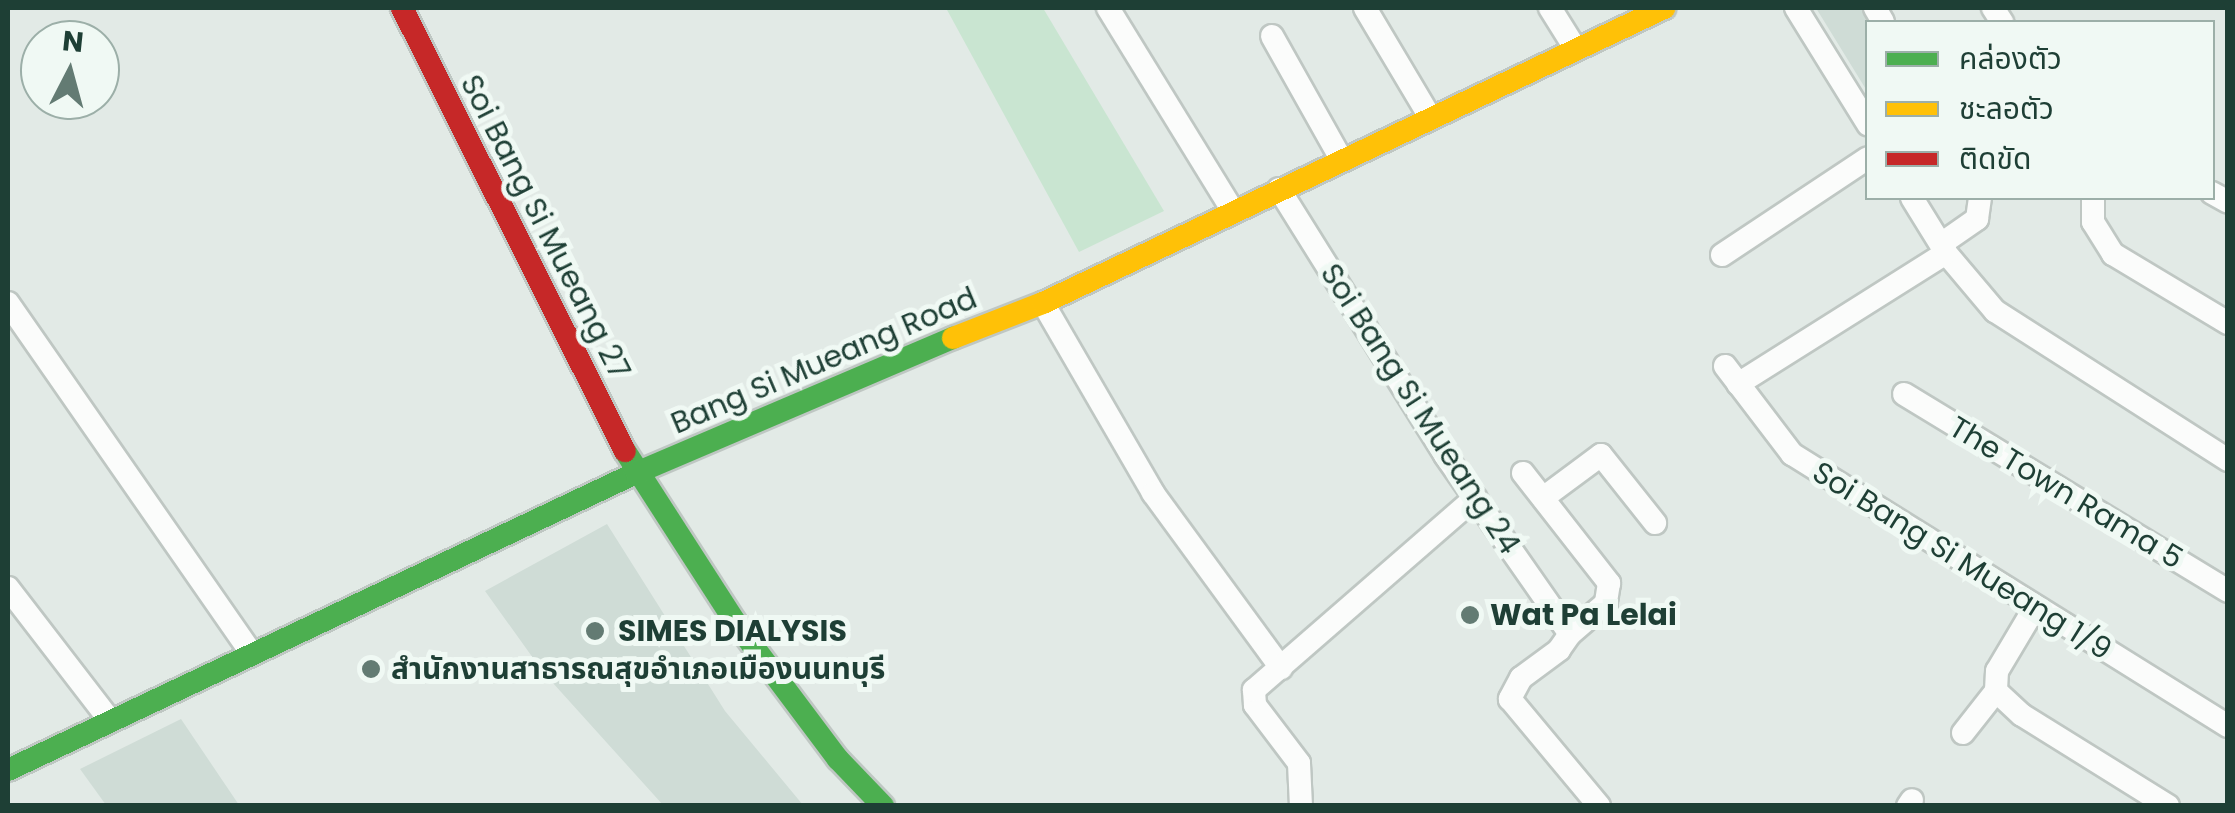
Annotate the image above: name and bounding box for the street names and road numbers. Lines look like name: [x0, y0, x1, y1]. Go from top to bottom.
street label: Soi Bang Si Mueang 27: [453, 69, 637, 385]
street label: Soi Bang Si Mueang 24: [1313, 257, 1527, 561]
street label: Bang Si Mueang Road: [666, 280, 982, 442]
street label: The Town Rama 5: [1943, 409, 2189, 577]
street label: Soi Bang Si Mueang 1/9: [1806, 454, 2118, 668]

